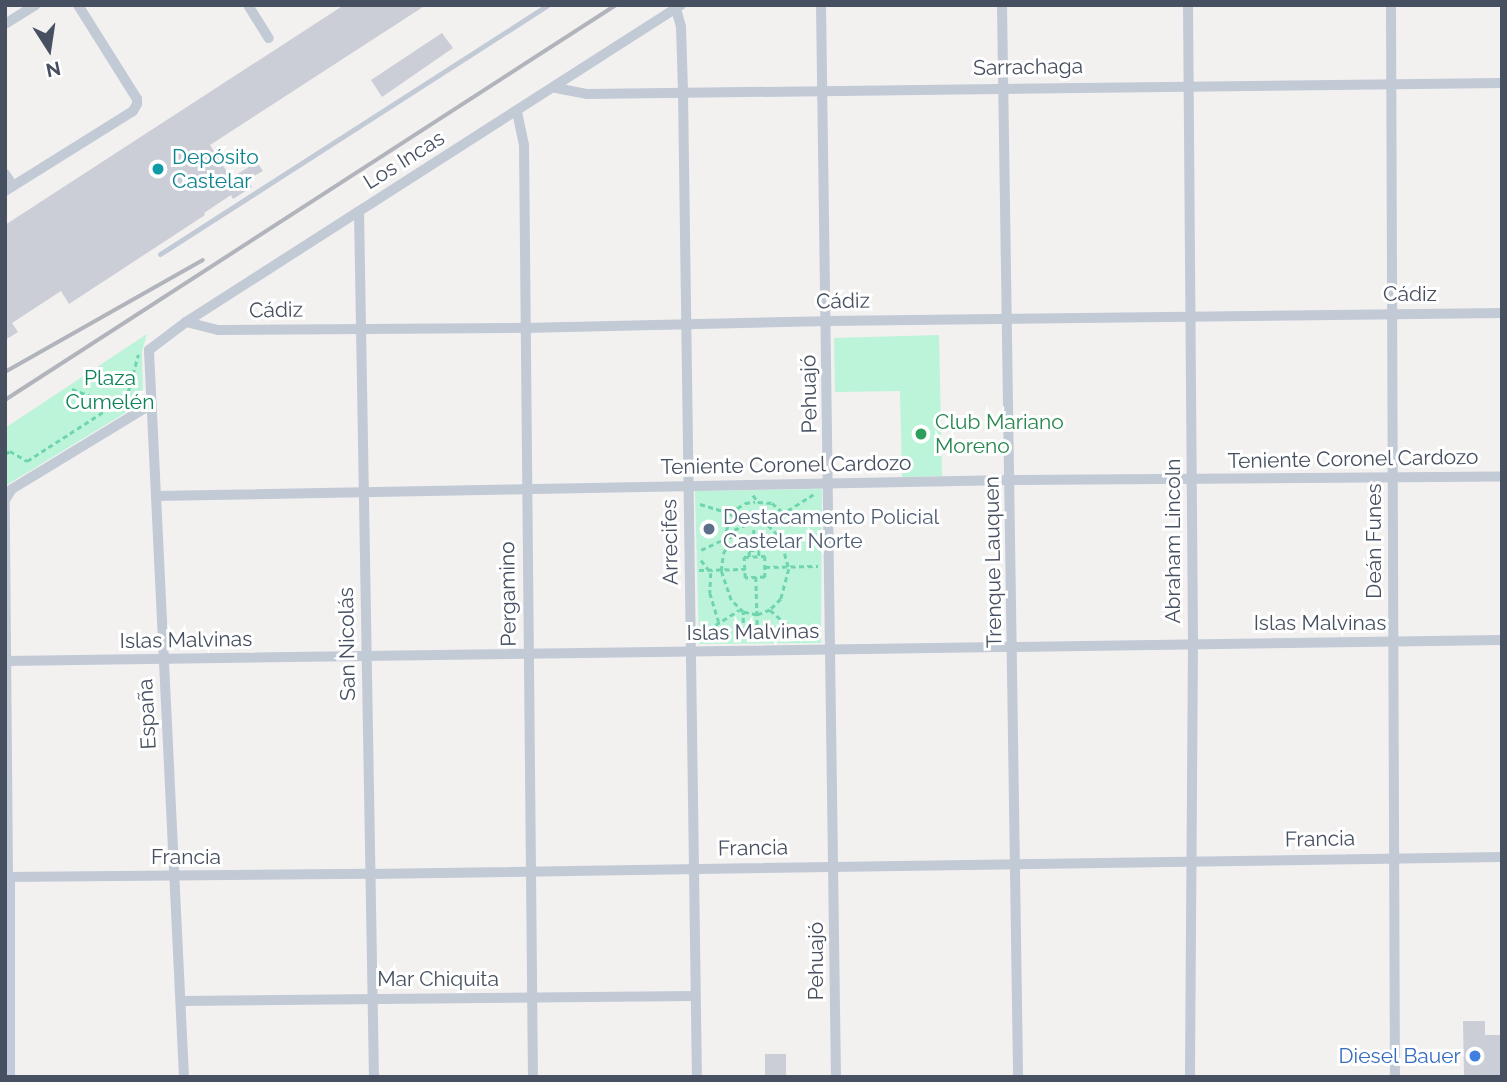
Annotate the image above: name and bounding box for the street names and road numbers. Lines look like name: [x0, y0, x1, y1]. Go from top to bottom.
street label: Sarrachaga: [973, 53, 1083, 81]
street label: Los Incas: [359, 125, 449, 195]
street label: Cádiz: [1383, 281, 1437, 307]
street label: Cádiz: [816, 288, 870, 314]
street label: Cádiz: [249, 297, 303, 323]
street label: Pehuajó: [796, 355, 822, 433]
street label: Teniente Coronel Cardozo: [1227, 444, 1479, 474]
street label: Teniente Coronel Cardozo: [660, 450, 912, 480]
street label: Abraham Lincoln: [1160, 458, 1186, 624]
street label: Trenque Lauquen: [979, 476, 1007, 648]
street label: Deán Funes: [1361, 483, 1387, 599]
street label: Arrecifes: [657, 499, 683, 585]
street label: Pergamino: [494, 541, 522, 647]
street label: San Nicolás: [333, 587, 361, 701]
street label: Islas Malvinas: [1254, 610, 1386, 636]
street label: Islas Malvinas: [686, 618, 820, 646]
street label: Islas Malvinas: [119, 626, 253, 654]
street label: España: [133, 678, 161, 750]
street label: Francia: [1285, 826, 1355, 852]
street label: Francia: [718, 835, 788, 861]
street label: Francia: [151, 844, 221, 870]
street label: Pehuajó: [803, 922, 829, 1000]
street label: Mar Chiquita: [377, 966, 499, 992]

